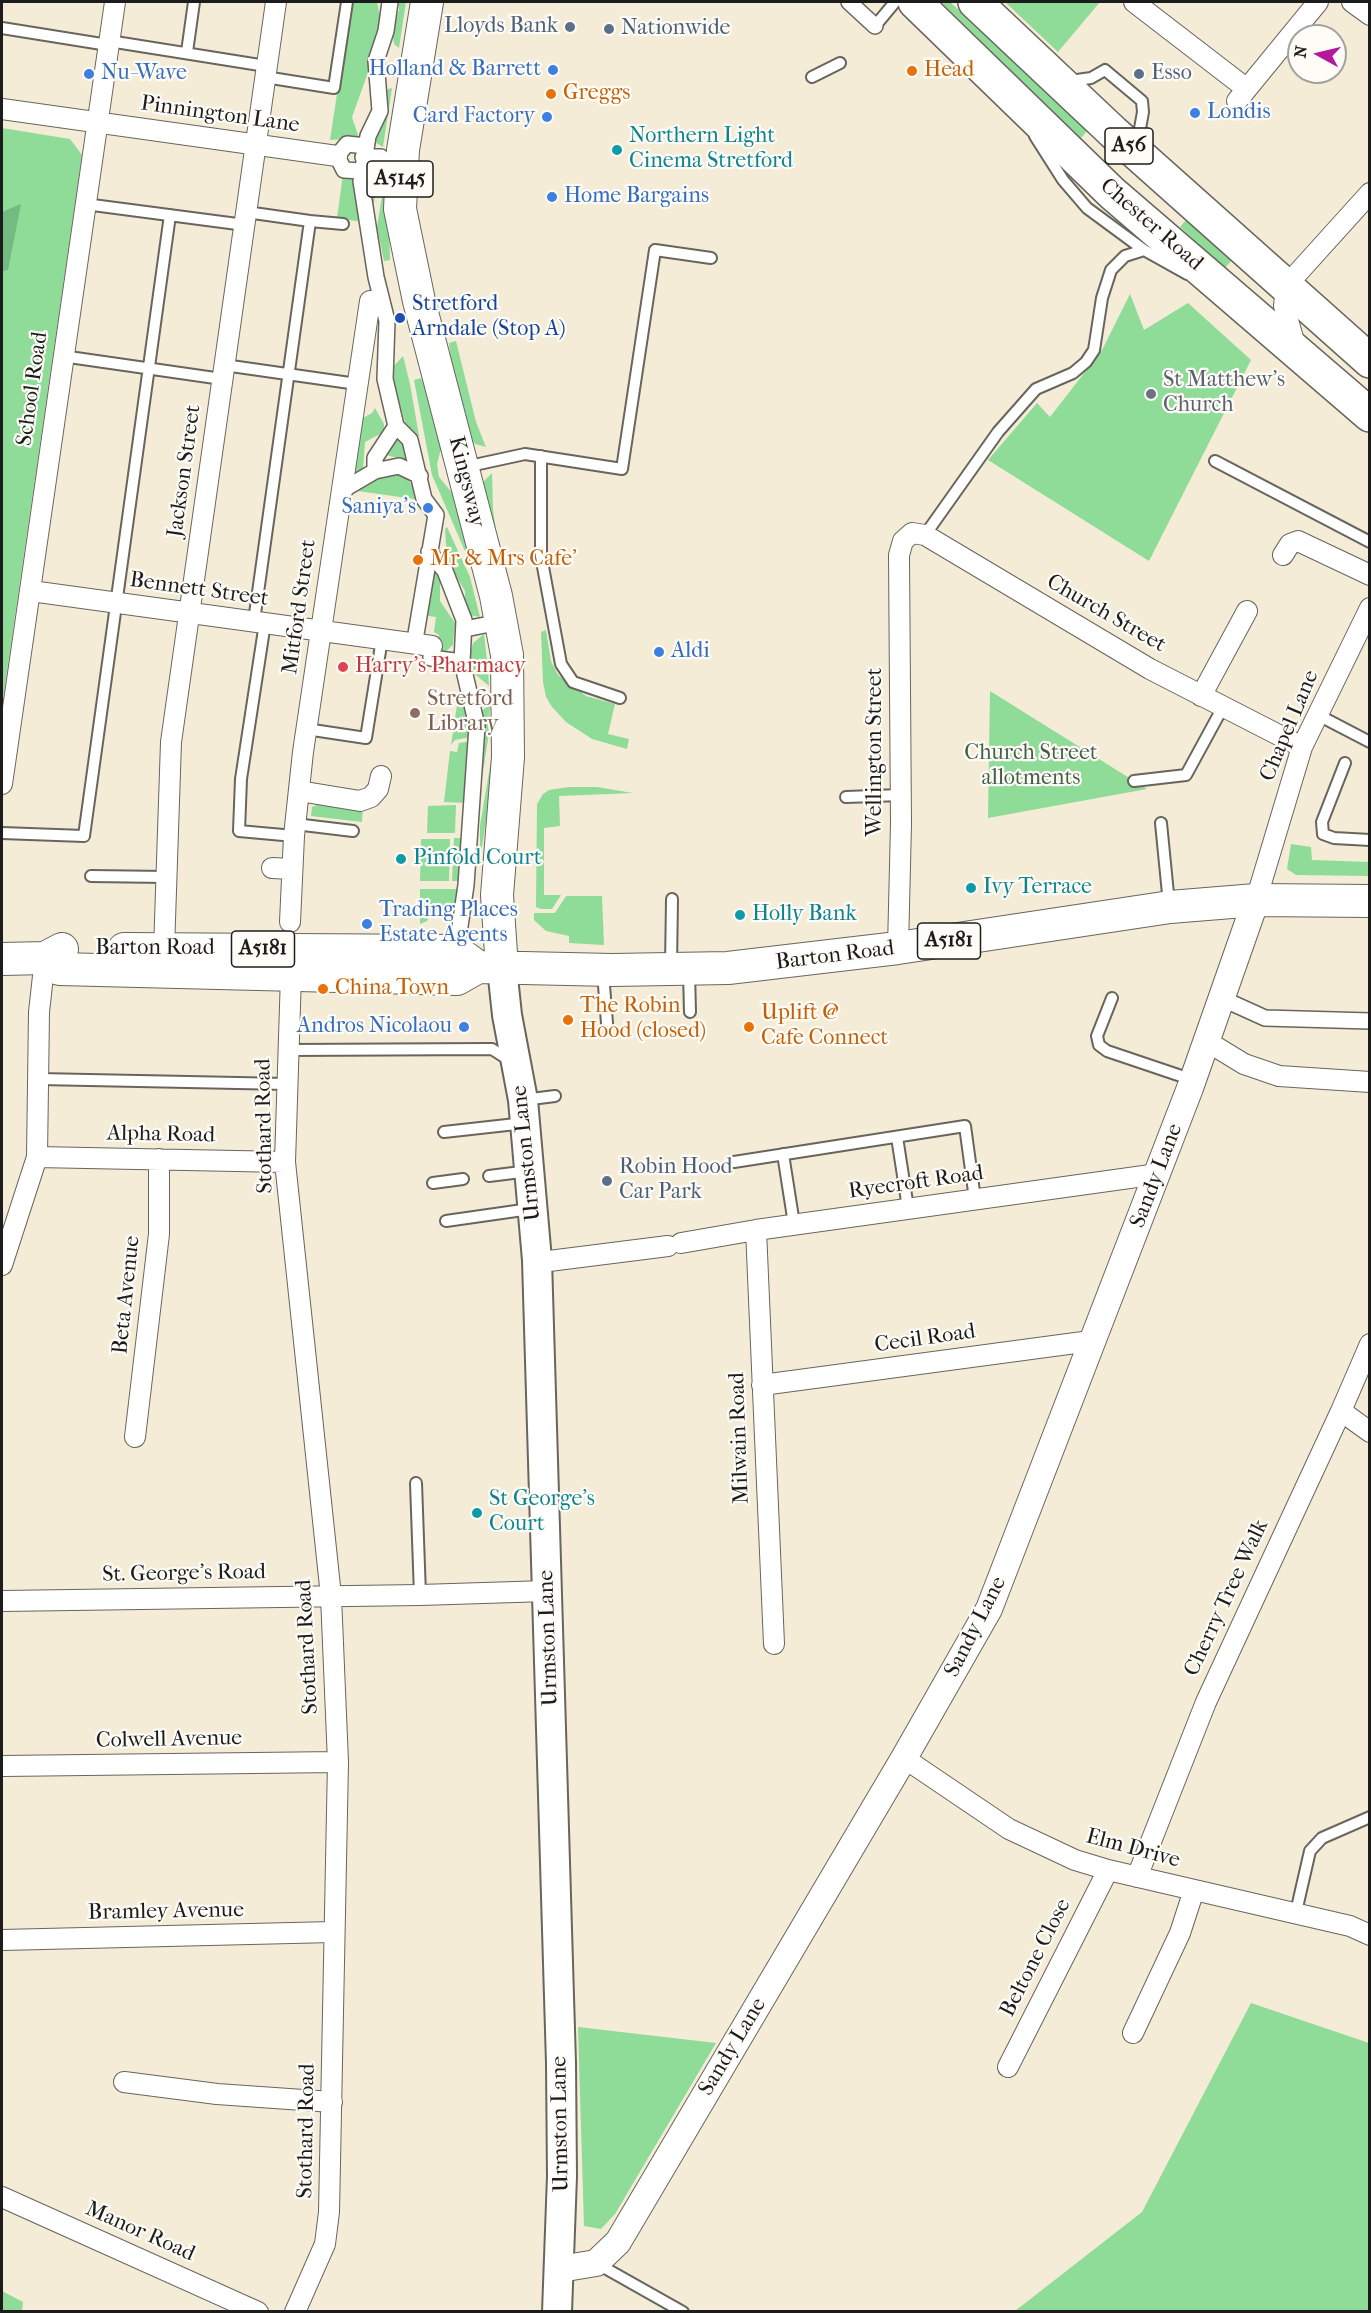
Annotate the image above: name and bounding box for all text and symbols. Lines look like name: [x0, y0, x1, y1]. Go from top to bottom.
place label: Lloyds Bank: [444, 14, 558, 40]
place label: Nationwide: [621, 16, 731, 42]
marker: Lloyds Bank: [563, 20, 577, 34]
marker: Nationwide: [602, 22, 616, 36]
north arrow: [1287, 24, 1347, 84]
text: N: [1290, 44, 1311, 59]
place label: Holland & Barrett: [369, 57, 541, 83]
place label: Head: [924, 58, 974, 84]
place label: Nu-Wave: [101, 61, 187, 87]
place label: Esso: [1151, 61, 1192, 87]
marker: Holland & Barrett: [546, 63, 560, 77]
marker: Head: [905, 64, 919, 78]
marker: Nu-Wave: [82, 67, 96, 81]
marker: Esso: [1132, 67, 1146, 81]
place label: Greggs: [563, 81, 630, 107]
marker: Greggs: [544, 87, 558, 101]
street label: Pinnington Lane: [139, 91, 301, 139]
place label: Londis: [1207, 100, 1271, 126]
place label: Card Factory: [413, 104, 535, 130]
marker: Londis: [1188, 106, 1202, 120]
marker: Card Factory: [540, 110, 554, 124]
place label: Northern Light Cinema Stretford: [629, 124, 793, 176]
road number: A56: [1105, 128, 1153, 164]
marker: Northern Light Cinema Stretford: [610, 143, 624, 157]
road number: A5145: [367, 161, 433, 197]
street label: Chester Road: [1094, 173, 1208, 277]
place label: Home Bargains: [564, 184, 709, 210]
marker: Home Bargains: [545, 190, 559, 204]
place label: Stretford Arndale (Stop A): [412, 292, 566, 344]
marker: Stretford Arndale (Stop A): [393, 311, 407, 325]
street label: School Road: [12, 330, 54, 448]
place label: St Matthew's Church: [1163, 368, 1285, 420]
marker: St Matthew's Church: [1144, 387, 1158, 401]
street label: Jackson Street: [163, 403, 207, 539]
street label: Kingsway: [442, 434, 490, 530]
place label: Saniya's: [341, 495, 416, 521]
marker: Saniya's: [421, 501, 435, 515]
street label: Mitford Street: [277, 538, 323, 676]
place label: Mr & Mrs Cafe’: [430, 547, 577, 573]
marker: Mr & Mrs Cafe’: [411, 553, 425, 567]
street label: Bennett Street: [128, 567, 270, 613]
street label: Church Street: [1042, 569, 1170, 659]
place label: Aldi: [671, 639, 710, 665]
marker: Aldi: [652, 645, 666, 659]
place label: Harry's Pharmacy: [355, 654, 526, 680]
marker: Harry's Pharmacy: [336, 660, 350, 674]
street label: Chapel Lane: [1255, 667, 1325, 785]
street label: Wellington Street: [863, 668, 889, 836]
place label: Stretford Library: [427, 687, 513, 738]
marker: Stretford Library: [408, 706, 422, 720]
park label: Church Street allotments: [964, 741, 1098, 792]
place label: Pinfold Court: [413, 846, 542, 872]
marker: Pinfold Court: [394, 852, 408, 866]
place label: Ivy Terrace: [983, 875, 1092, 901]
marker: Ivy Terrace: [964, 881, 978, 895]
place label: Trading Places Estate Agents: [379, 898, 518, 950]
place label: Holly Bank: [752, 902, 857, 928]
marker: Holly Bank: [733, 908, 747, 922]
marker: Trading Places Estate Agents: [360, 917, 374, 931]
road number: A5181: [918, 923, 980, 959]
road number: A5181: [232, 931, 294, 967]
street label: Barton Road: [95, 936, 215, 962]
street label: Barton Road: [774, 936, 896, 976]
place label: China Town: [335, 976, 449, 1002]
marker: China Town: [316, 982, 330, 996]
place label: The Robin Hood (closed): [580, 994, 706, 1046]
place label: Uplift @ Cafe Connect: [761, 1001, 888, 1052]
marker: The Robin Hood (closed): [561, 1013, 575, 1027]
place label: Andros Nicolaou: [297, 1014, 452, 1040]
marker: Andros Nicolaou: [457, 1020, 471, 1034]
marker: Uplift @ Cafe Connect: [742, 1020, 756, 1034]
street label: Stothard Road: [251, 1058, 279, 1194]
street label: Urmston Lane: [507, 1084, 547, 1222]
street label: Sandy Lane: [1125, 1120, 1189, 1232]
street label: Alpha Road: [107, 1121, 215, 1149]
place label: Robin Hood Car Park: [619, 1155, 733, 1206]
street label: Ryecroft Road: [847, 1160, 985, 1206]
marker: Robin Hood Car Park: [600, 1174, 614, 1188]
street label: Beta Avenue: [108, 1234, 146, 1356]
street label: Cecil Road: [873, 1319, 977, 1359]
street label: Milwain Road: [725, 1372, 755, 1504]
place label: St George's Court: [489, 1487, 595, 1538]
marker: St George's Court: [470, 1506, 484, 1520]
street label: Cherry Tree Walk: [1179, 1515, 1275, 1681]
street label: St. George's Road: [102, 1559, 266, 1589]
street label: Urmston Lane: [533, 1569, 565, 1707]
street label: Sandy Lane: [939, 1572, 1013, 1682]
street label: Stothard Road: [291, 1579, 325, 1715]
street label: Colwell Avenue: [96, 1726, 242, 1754]
street label: Elm Drive: [1083, 1824, 1183, 1874]
street label: Beltone Close: [995, 1895, 1077, 2021]
street label: Bramley Avenue: [88, 1897, 244, 1927]
street label: Sandy Lane: [694, 1993, 772, 2101]
street label: Urmston Lane: [547, 2056, 575, 2192]
street label: Stothard Road: [293, 2063, 321, 2199]
street label: Manor Road: [81, 2196, 199, 2268]

